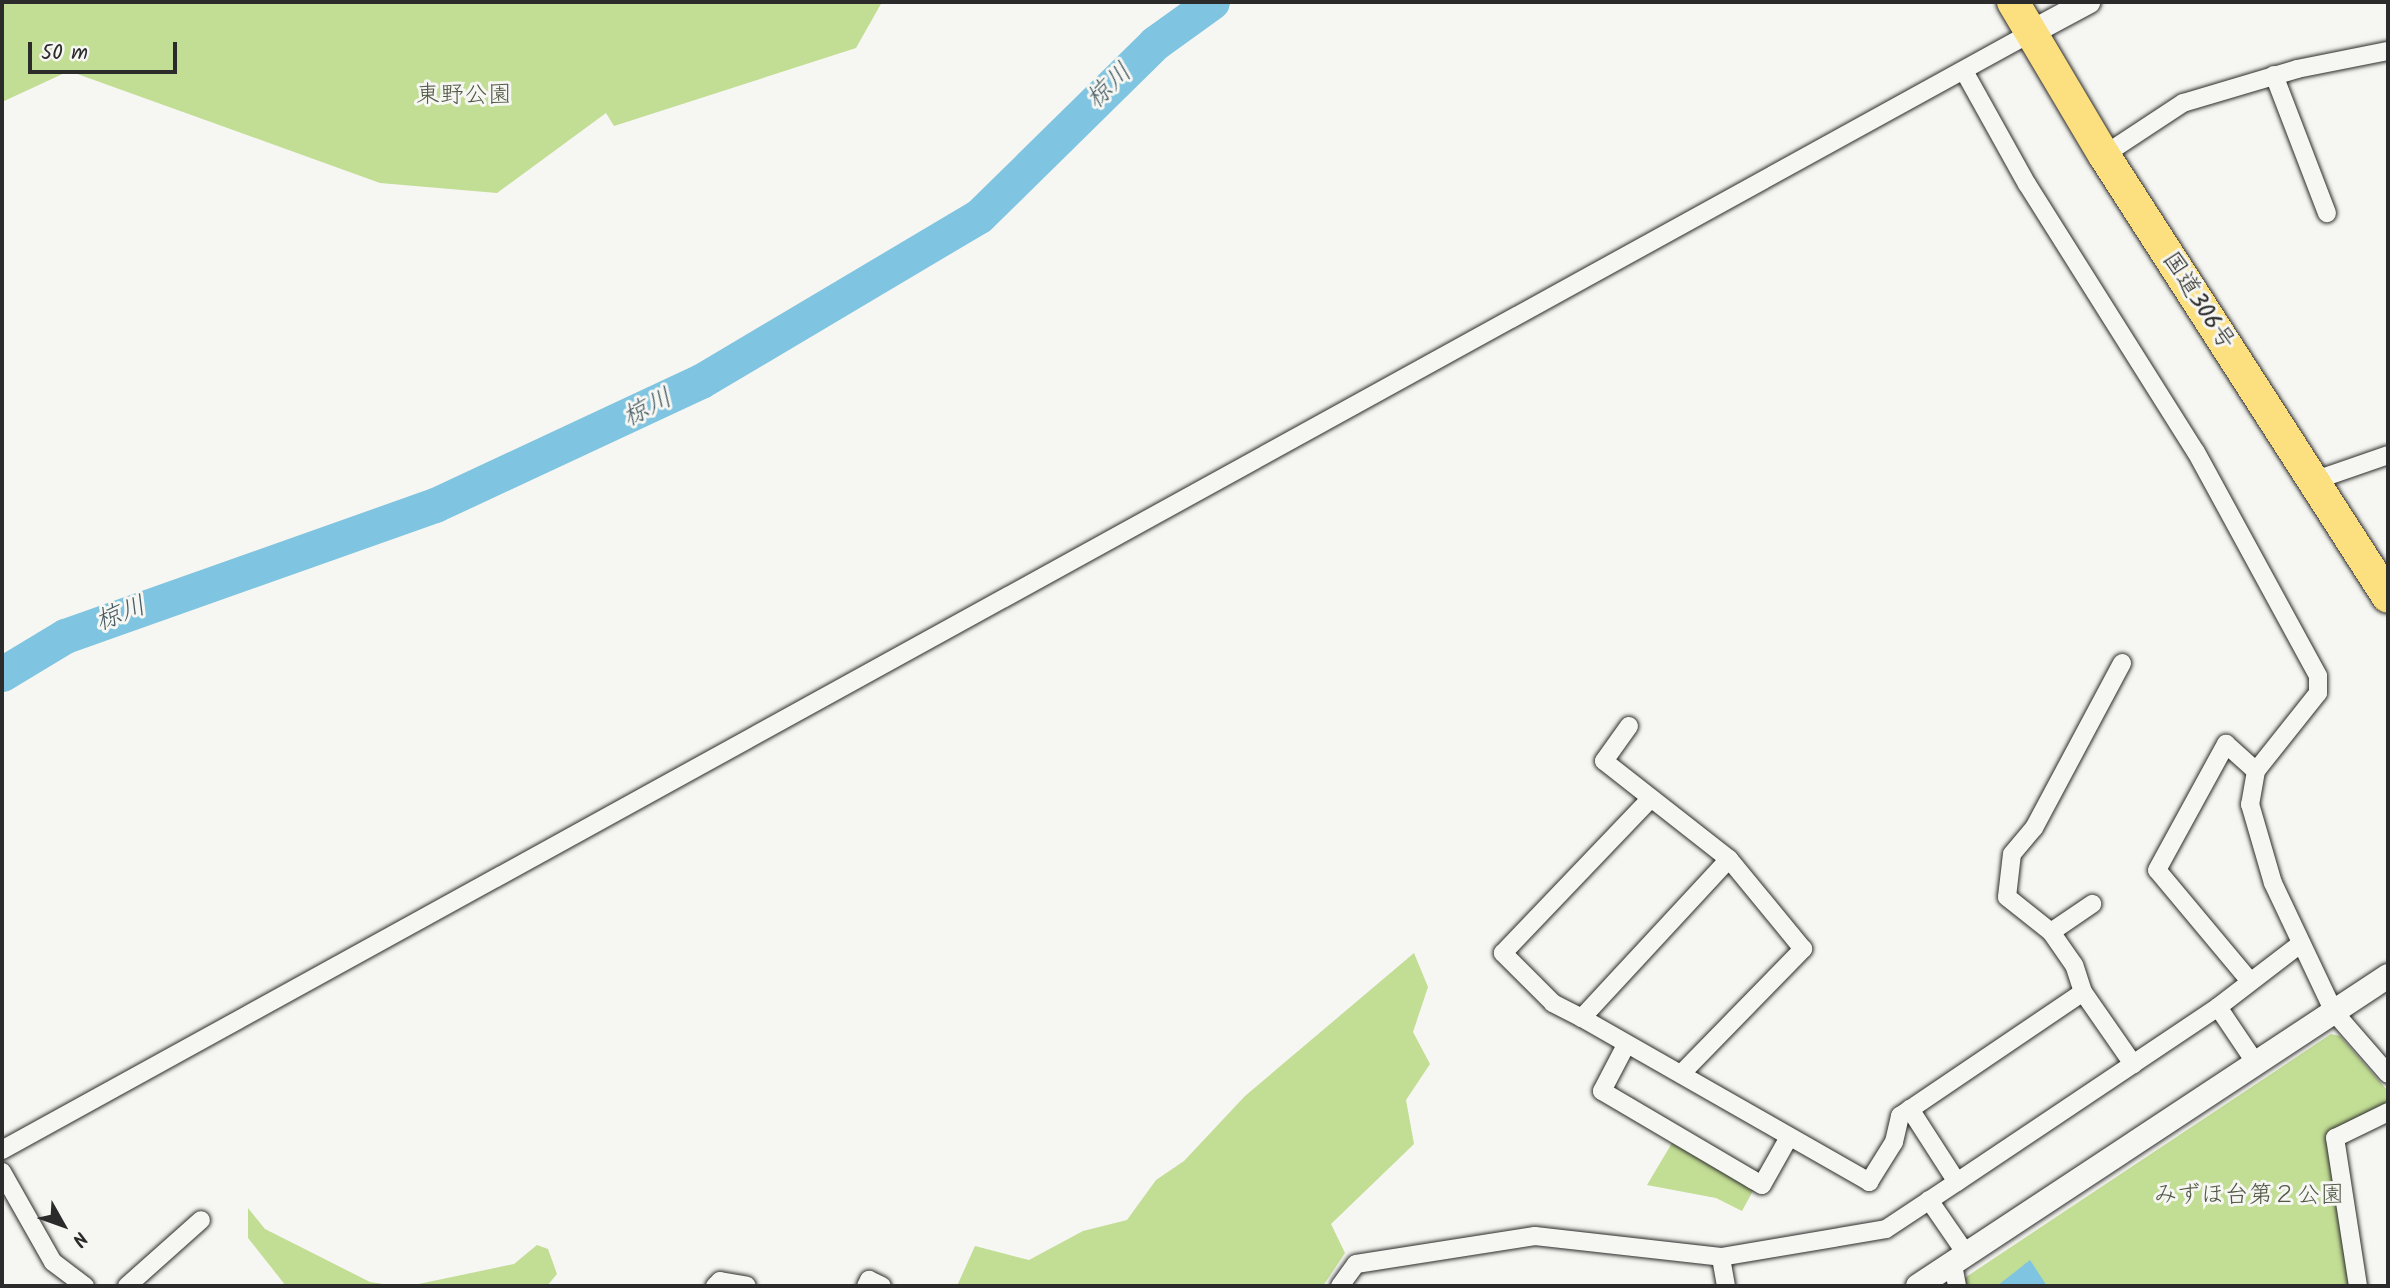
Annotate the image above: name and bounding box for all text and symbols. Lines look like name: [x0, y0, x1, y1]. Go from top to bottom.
scale bar: [32, 28, 180, 72]
text: 50 m: [41, 37, 88, 70]
water label: 椋川: [1080, 58, 1140, 116]
park label: 東野公園: [416, 82, 512, 110]
street label: 国道306号: [2156, 247, 2240, 355]
water label: 椋川: [618, 383, 678, 435]
water label: 椋川: [91, 591, 151, 639]
park label: みずほ台第２公園: [2153, 1182, 2345, 1210]
north arrow: [28, 1190, 98, 1260]
text: N: [64, 1224, 94, 1253]

